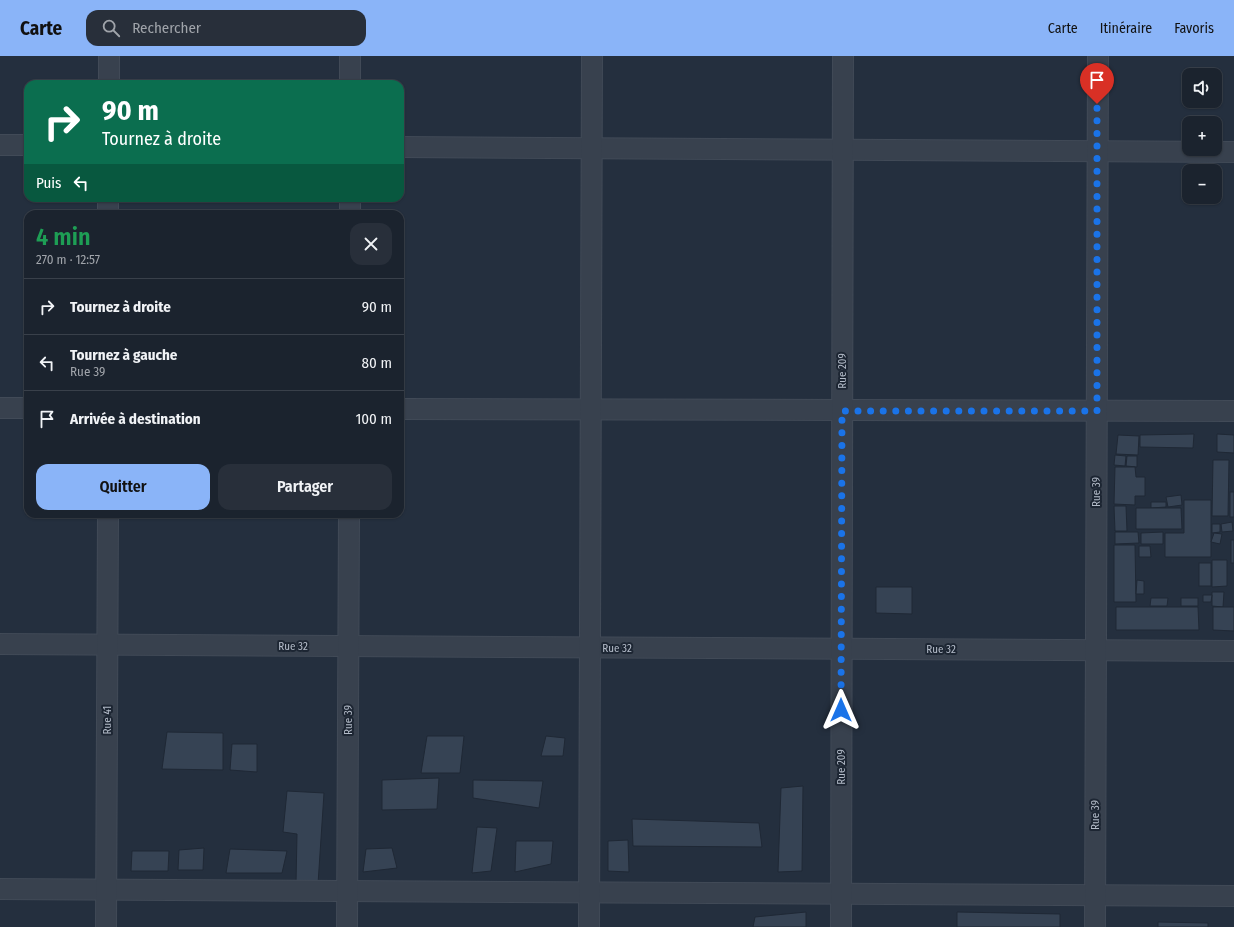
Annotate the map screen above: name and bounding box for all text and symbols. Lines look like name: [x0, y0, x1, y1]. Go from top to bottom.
search box: [86, 10, 366, 46]
text: Carte: [20, 17, 62, 40]
icon: search: [100, 17, 122, 39]
text: Rechercher: [132, 19, 201, 37]
text: Carte: [1048, 20, 1078, 37]
text: Itinéraire: [1100, 20, 1152, 37]
text: Favoris: [1174, 20, 1214, 37]
pin: [1080, 63, 1114, 104]
map controls: [1182, 68, 1222, 204]
button: sound: [1182, 68, 1222, 108]
icon: arrive: [1086, 69, 1108, 91]
text: 90 m: [102, 94, 159, 127]
icon: right: [36, 96, 88, 148]
button: +: [1182, 116, 1222, 156]
text: Tournez à droite: [102, 128, 221, 150]
button: −: [1182, 164, 1222, 204]
icon: left: [70, 172, 92, 194]
text: Puis: [36, 174, 62, 192]
text: 4 min: [36, 223, 90, 251]
button: close: [350, 223, 392, 265]
text: 270 m · 12:57: [36, 252, 100, 267]
icon: right: [36, 296, 58, 318]
text: Tournez à droite: [70, 298, 171, 316]
text: 90 m: [362, 298, 392, 316]
text: Tournez à gauche: [70, 346, 177, 364]
icon: left: [36, 352, 58, 374]
street label: Rue 209: [836, 353, 849, 389]
text: 80 m: [362, 354, 392, 372]
text: Rue 39: [70, 364, 105, 379]
icon: arrive: [36, 408, 58, 430]
text: Arrivée à destination: [70, 410, 201, 428]
text: 100 m: [355, 410, 392, 428]
button: Quitter: [36, 464, 210, 510]
button: Partager: [218, 464, 392, 510]
street label: Rue 39: [1090, 477, 1103, 507]
street label: Rue 32: [278, 640, 308, 653]
street label: Rue 32: [602, 642, 632, 655]
street label: Rue 32: [926, 643, 956, 656]
position arrow: [820, 689, 862, 731]
street label: Rue 39: [342, 705, 355, 735]
street label: Rue 41: [101, 706, 114, 734]
street label: Rue 209: [835, 749, 848, 785]
street label: Rue 39: [1089, 800, 1102, 830]

